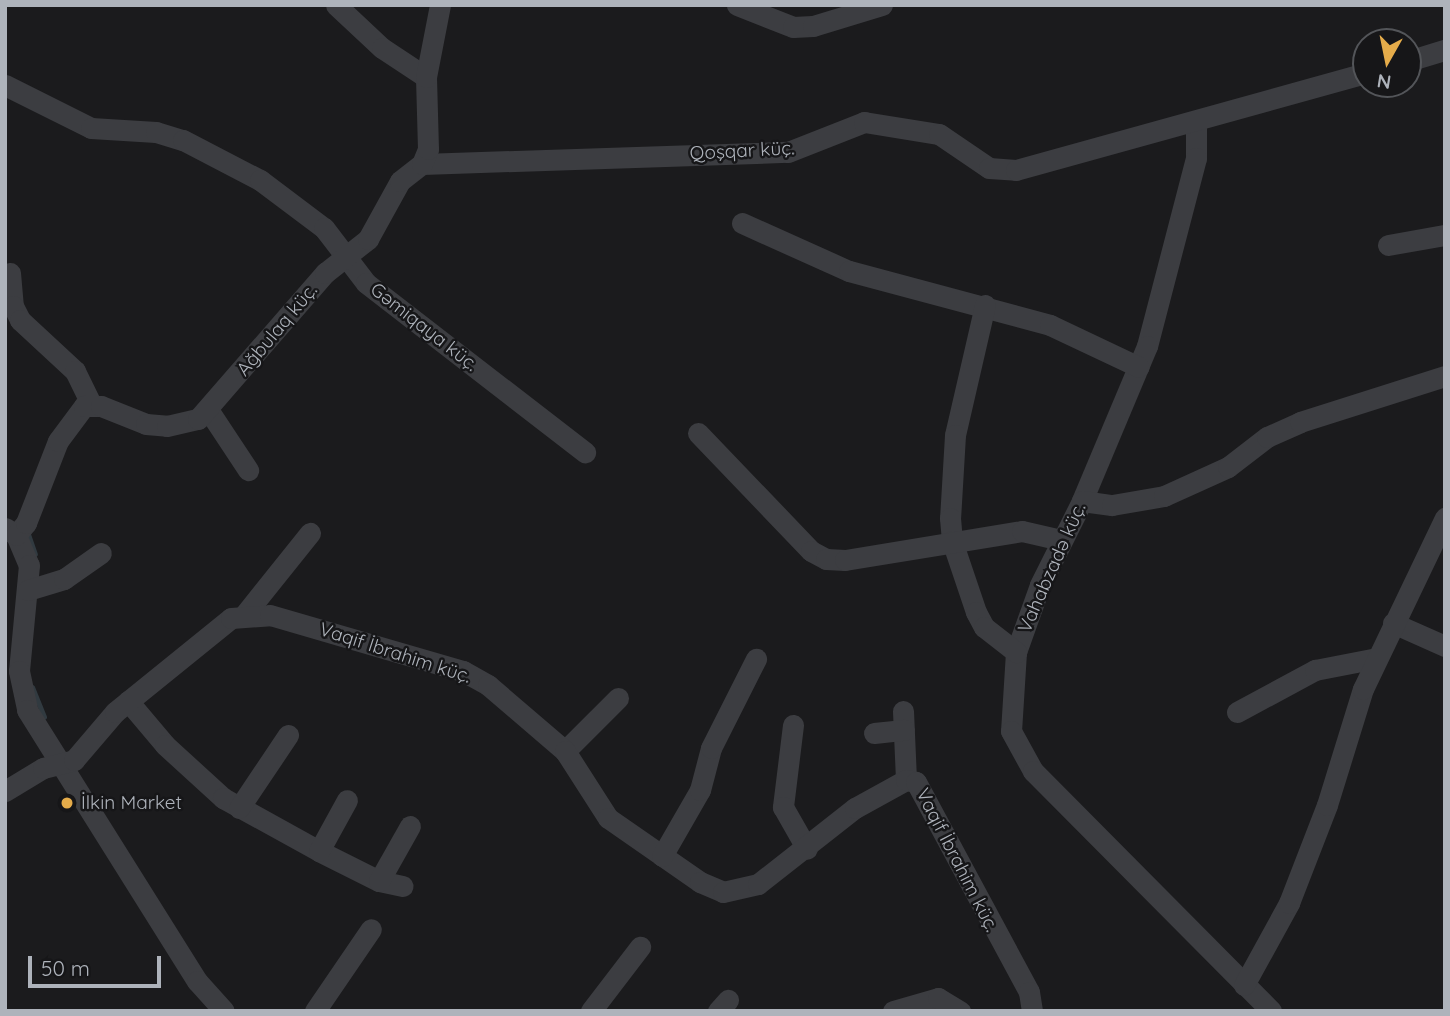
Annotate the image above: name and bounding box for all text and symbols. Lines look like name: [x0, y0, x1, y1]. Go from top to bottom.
north arrow: [1352, 28, 1422, 98]
text: N: [1375, 69, 1393, 95]
street label: Qoşqar küç.: [689, 137, 795, 165]
street label: Gəmiqaya küç.: [366, 278, 482, 376]
street label: Ağbulaq küç.: [232, 279, 322, 381]
street label: Vahabzadə küç.: [1013, 500, 1091, 636]
street label: Vaqif İbrahim küç.: [316, 618, 474, 688]
street label: Vaqif İbrahim küç.: [911, 784, 1003, 936]
place label: İlkin Market: [81, 792, 182, 814]
marker: İlkin Market: [59, 795, 75, 811]
scale bar: [32, 942, 164, 986]
text: 50 m: [41, 955, 90, 981]

